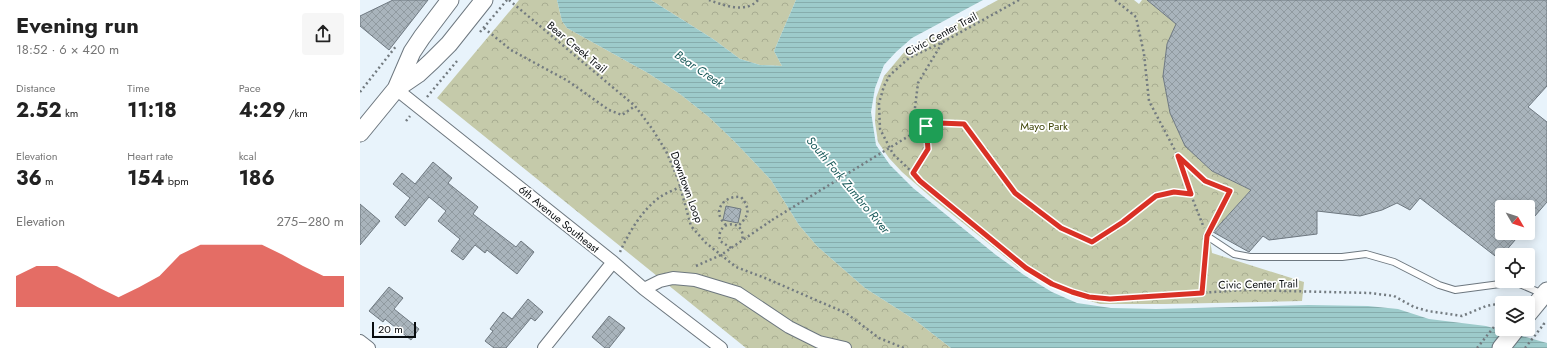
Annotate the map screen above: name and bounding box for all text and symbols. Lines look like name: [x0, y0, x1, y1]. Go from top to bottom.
street label: Civic Center Trail: [902, 8, 980, 60]
text: Evening run: [16, 9, 139, 41]
button: share: [302, 13, 344, 55]
street label: Bear Creek Trail: [544, 17, 610, 77]
text: 18:52 · 6 × 420 m: [16, 40, 119, 59]
water label: Bear Creek: [671, 46, 728, 93]
text: Distance: [16, 80, 55, 96]
text: Time: [127, 80, 150, 96]
text: Pace: [239, 80, 261, 96]
text: 2.52: [16, 96, 62, 125]
text: 11:18: [127, 96, 177, 125]
text: 4:29: [239, 96, 286, 125]
text: km: [62, 105, 78, 121]
text: /km: [286, 105, 308, 121]
pin: [909, 109, 943, 143]
icon: arrive: [915, 115, 937, 137]
park label: Mayo Park: [1020, 118, 1068, 134]
water label: South Fork Zumbro River: [802, 132, 895, 238]
text: Elevation: [16, 148, 58, 164]
text: Heart rate: [127, 148, 173, 164]
text: kcal: [239, 148, 256, 164]
street label: Downtown Loop: [667, 149, 707, 225]
text: 36: [16, 164, 42, 193]
text: 154: [127, 164, 164, 193]
text: 186: [239, 164, 275, 193]
text: m: [42, 173, 54, 189]
text: bpm: [164, 173, 189, 189]
street label: 6th Avenue Southeast: [515, 181, 603, 257]
north arrow: [1495, 200, 1535, 240]
map controls: [1495, 200, 1535, 336]
text: Elevation: [16, 212, 65, 231]
text: 275–280 m: [276, 212, 344, 231]
button: locate: [1495, 248, 1535, 288]
street label: Civic Center Trail: [1218, 275, 1298, 293]
button: layers: [1495, 296, 1535, 336]
scale bar: [372, 320, 416, 339]
text: 20 m: [378, 321, 403, 337]

